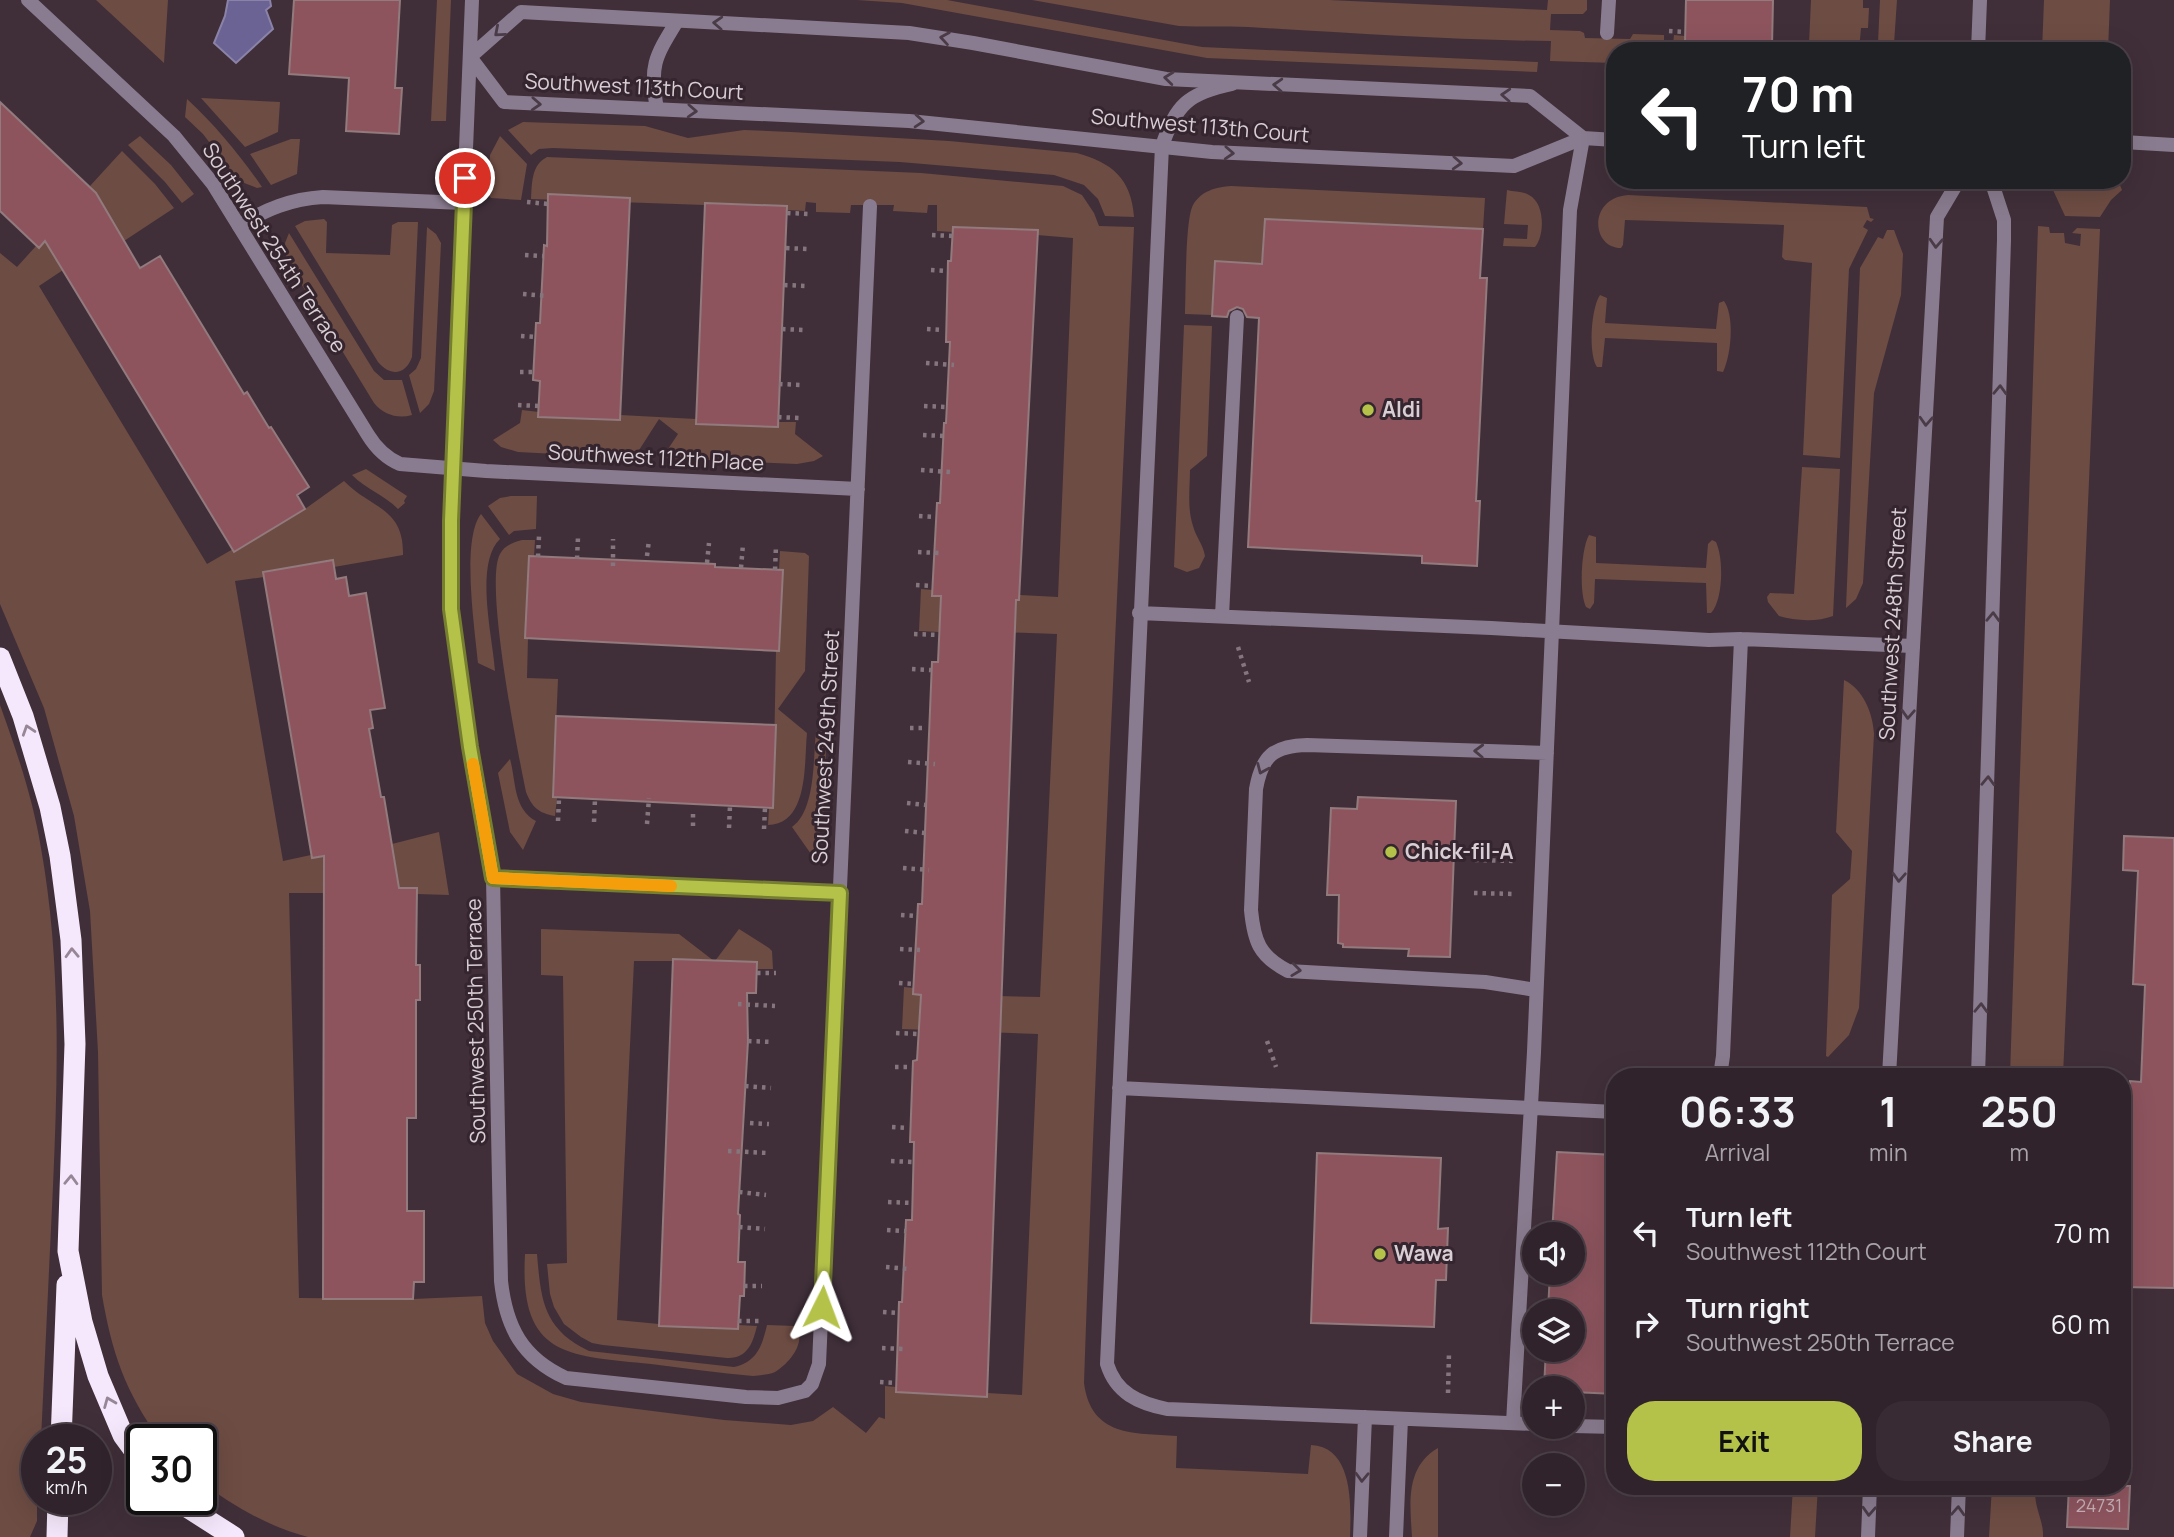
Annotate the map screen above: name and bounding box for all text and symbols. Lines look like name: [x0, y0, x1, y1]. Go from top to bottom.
one-way arrow: [712, 15, 723, 30]
one-way arrow: [495, 24, 508, 36]
one-way arrow: [939, 31, 951, 46]
text: 70 m: [1742, 60, 1854, 127]
street label: Southwest 113th Court: [524, 66, 744, 106]
icon: left: [1627, 70, 1718, 161]
one-way arrow: [1163, 71, 1175, 86]
one-way arrow: [1273, 77, 1284, 92]
one-way arrow: [1500, 87, 1511, 102]
one-way arrow: [530, 96, 541, 111]
street label: Southwest 113th Court: [1090, 101, 1311, 149]
one-way arrow: [687, 103, 698, 118]
one-way arrow: [914, 114, 925, 129]
text: Turn left: [1742, 124, 1866, 168]
street label: Southwest 254th Terrace: [196, 137, 353, 358]
one-way arrow: [1224, 146, 1235, 161]
pin: [435, 148, 495, 208]
one-way arrow: [1451, 156, 1462, 171]
icon: arrive: [446, 159, 484, 197]
one-way arrow: [1928, 237, 1943, 248]
one-way arrow: [1992, 384, 2008, 395]
place label: Aldi: [1382, 395, 1421, 423]
marker: Aldi: [1360, 402, 1376, 418]
one-way arrow: [1919, 416, 1934, 427]
street label: Southwest 112th Place: [547, 437, 765, 477]
street label: Southwest 248th Street: [1872, 507, 1912, 741]
one-way arrow: [1986, 611, 2001, 622]
street label: Southwest 249th Street: [805, 629, 845, 864]
one-way arrow: [1901, 709, 1916, 720]
one-way arrow: [21, 725, 36, 737]
one-way arrow: [1473, 743, 1484, 758]
one-way arrow: [1257, 762, 1271, 774]
one-way arrow: [1980, 775, 1996, 785]
place label: Chick-fil-A: [1405, 837, 1514, 865]
marker: Chick-fil-A: [1383, 844, 1399, 860]
one-way arrow: [1892, 872, 1907, 883]
street label: Southwest 250th Terrace: [459, 898, 491, 1144]
one-way arrow: [64, 947, 79, 958]
one-way arrow: [1290, 963, 1302, 978]
one-way arrow: [1973, 1002, 1988, 1013]
text: 06:33: [1679, 1082, 1796, 1140]
text: 1: [1879, 1082, 1898, 1140]
text: 250: [1981, 1082, 2058, 1140]
text: Arrival: [1705, 1136, 1770, 1168]
text: min: [1869, 1136, 1908, 1168]
text: m: [2010, 1136, 2029, 1168]
one-way arrow: [64, 1175, 79, 1186]
text: Turn left: [1686, 1199, 1793, 1235]
icon: left: [1627, 1214, 1665, 1252]
text: 70 m: [2054, 1215, 2110, 1251]
map controls: [1522, 1222, 1585, 1516]
button: sound: [1522, 1222, 1585, 1285]
text: Southwest 112th Court: [1686, 1235, 1927, 1267]
place label: Wawa: [1394, 1239, 1454, 1267]
marker: Wawa: [1372, 1246, 1388, 1262]
position arrow: [785, 1270, 859, 1344]
text: Turn right: [1686, 1290, 1810, 1326]
button: layers: [1522, 1299, 1585, 1362]
icon: right: [1627, 1305, 1665, 1343]
text: 60 m: [2051, 1306, 2110, 1342]
text: Southwest 250th Terrace: [1686, 1326, 1955, 1358]
button: +: [1522, 1376, 1585, 1439]
one-way arrow: [103, 1397, 117, 1409]
button: Exit: [1627, 1401, 1862, 1481]
button: Share: [1876, 1401, 2110, 1481]
speed limit sign: 30: [126, 1424, 217, 1515]
text: 25: [46, 1436, 87, 1484]
button: −: [1522, 1453, 1585, 1516]
one-way arrow: [1355, 1472, 1370, 1483]
text: km/h: [46, 1475, 87, 1499]
house number: 24731: [2076, 1493, 2122, 1517]
one-way arrow: [1861, 1506, 1876, 1517]
one-way arrow: [1950, 1506, 1965, 1517]

